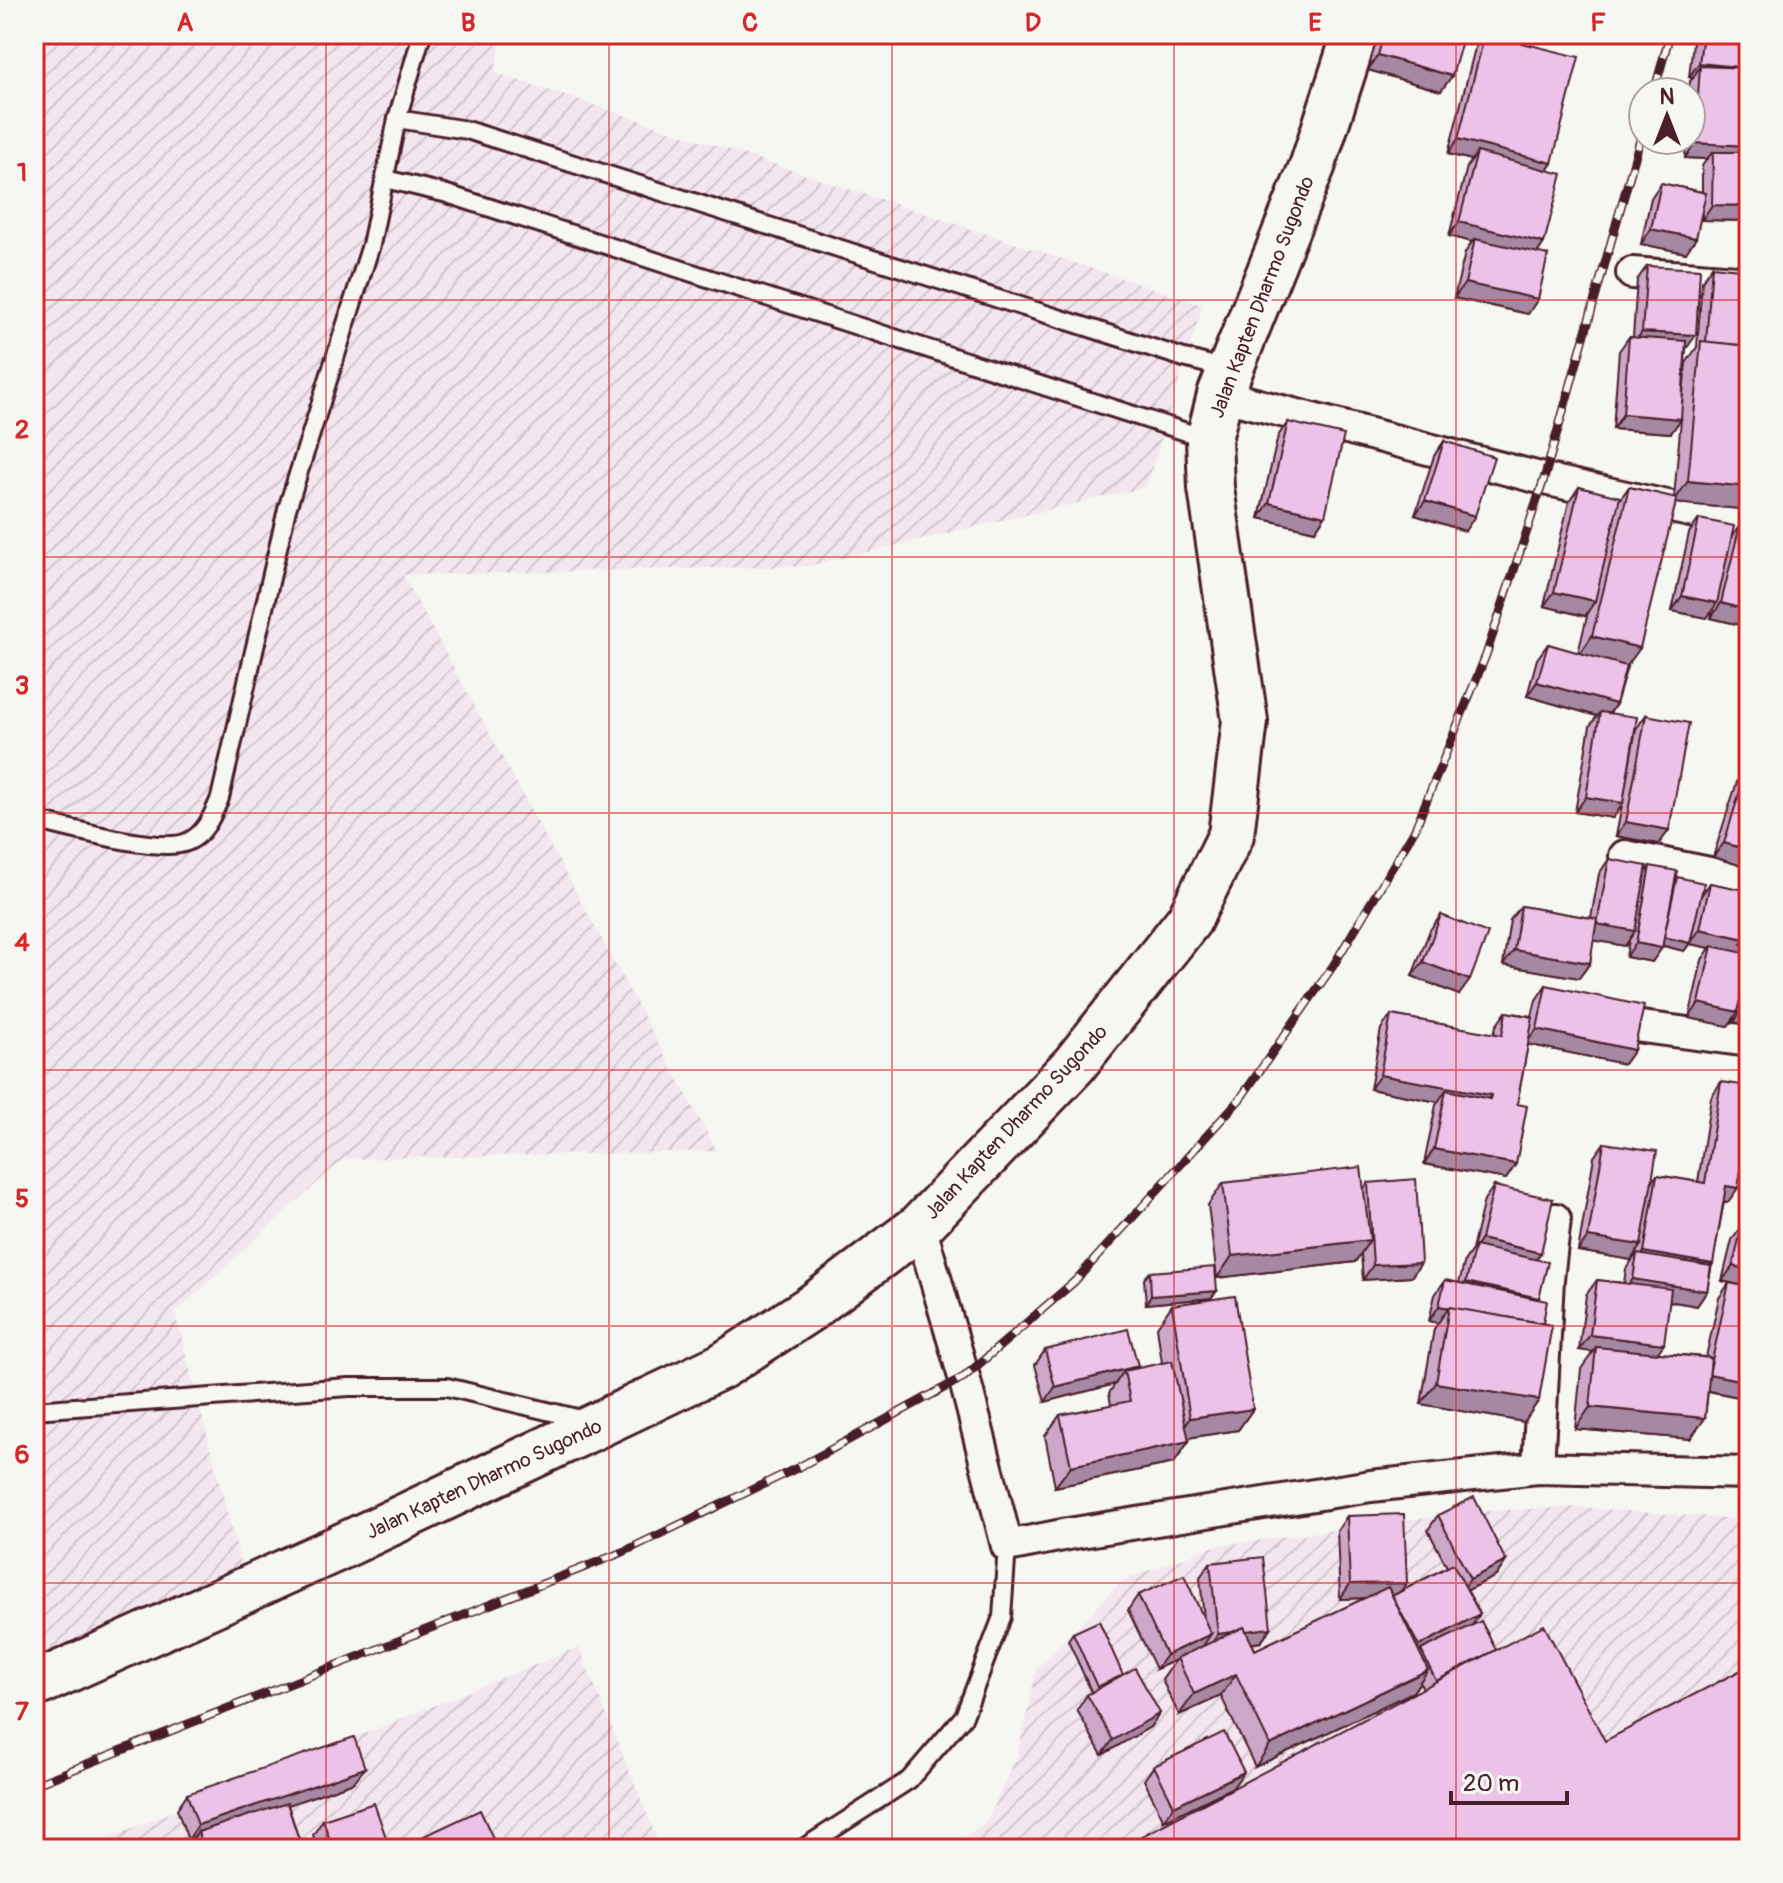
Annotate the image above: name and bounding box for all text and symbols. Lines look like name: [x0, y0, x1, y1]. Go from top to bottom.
text: A: [177, 7, 194, 39]
text: B: [461, 7, 475, 39]
text: C: [742, 7, 758, 39]
text: D: [1025, 7, 1041, 39]
text: E: [1308, 7, 1322, 39]
text: F: [1590, 7, 1606, 39]
north arrow: [1627, 76, 1707, 156]
text: N: [1660, 83, 1675, 111]
text: 1: [17, 157, 27, 189]
street label: Jalan Kapten Dharmo Sugondo: [1204, 172, 1320, 421]
text: 2: [15, 414, 29, 446]
text: 3: [15, 670, 29, 702]
text: 4: [14, 927, 30, 959]
street label: Jalan Kapten Dharmo Sugondo: [919, 1019, 1113, 1224]
text: 5: [15, 1183, 29, 1215]
street label: Jalan Kapten Dharmo Sugondo: [362, 1413, 606, 1545]
text: 6: [14, 1439, 30, 1471]
text: 7: [15, 1696, 29, 1728]
scale bar: [1451, 1755, 1567, 1805]
text: 20 m: [1463, 1769, 1519, 1798]

